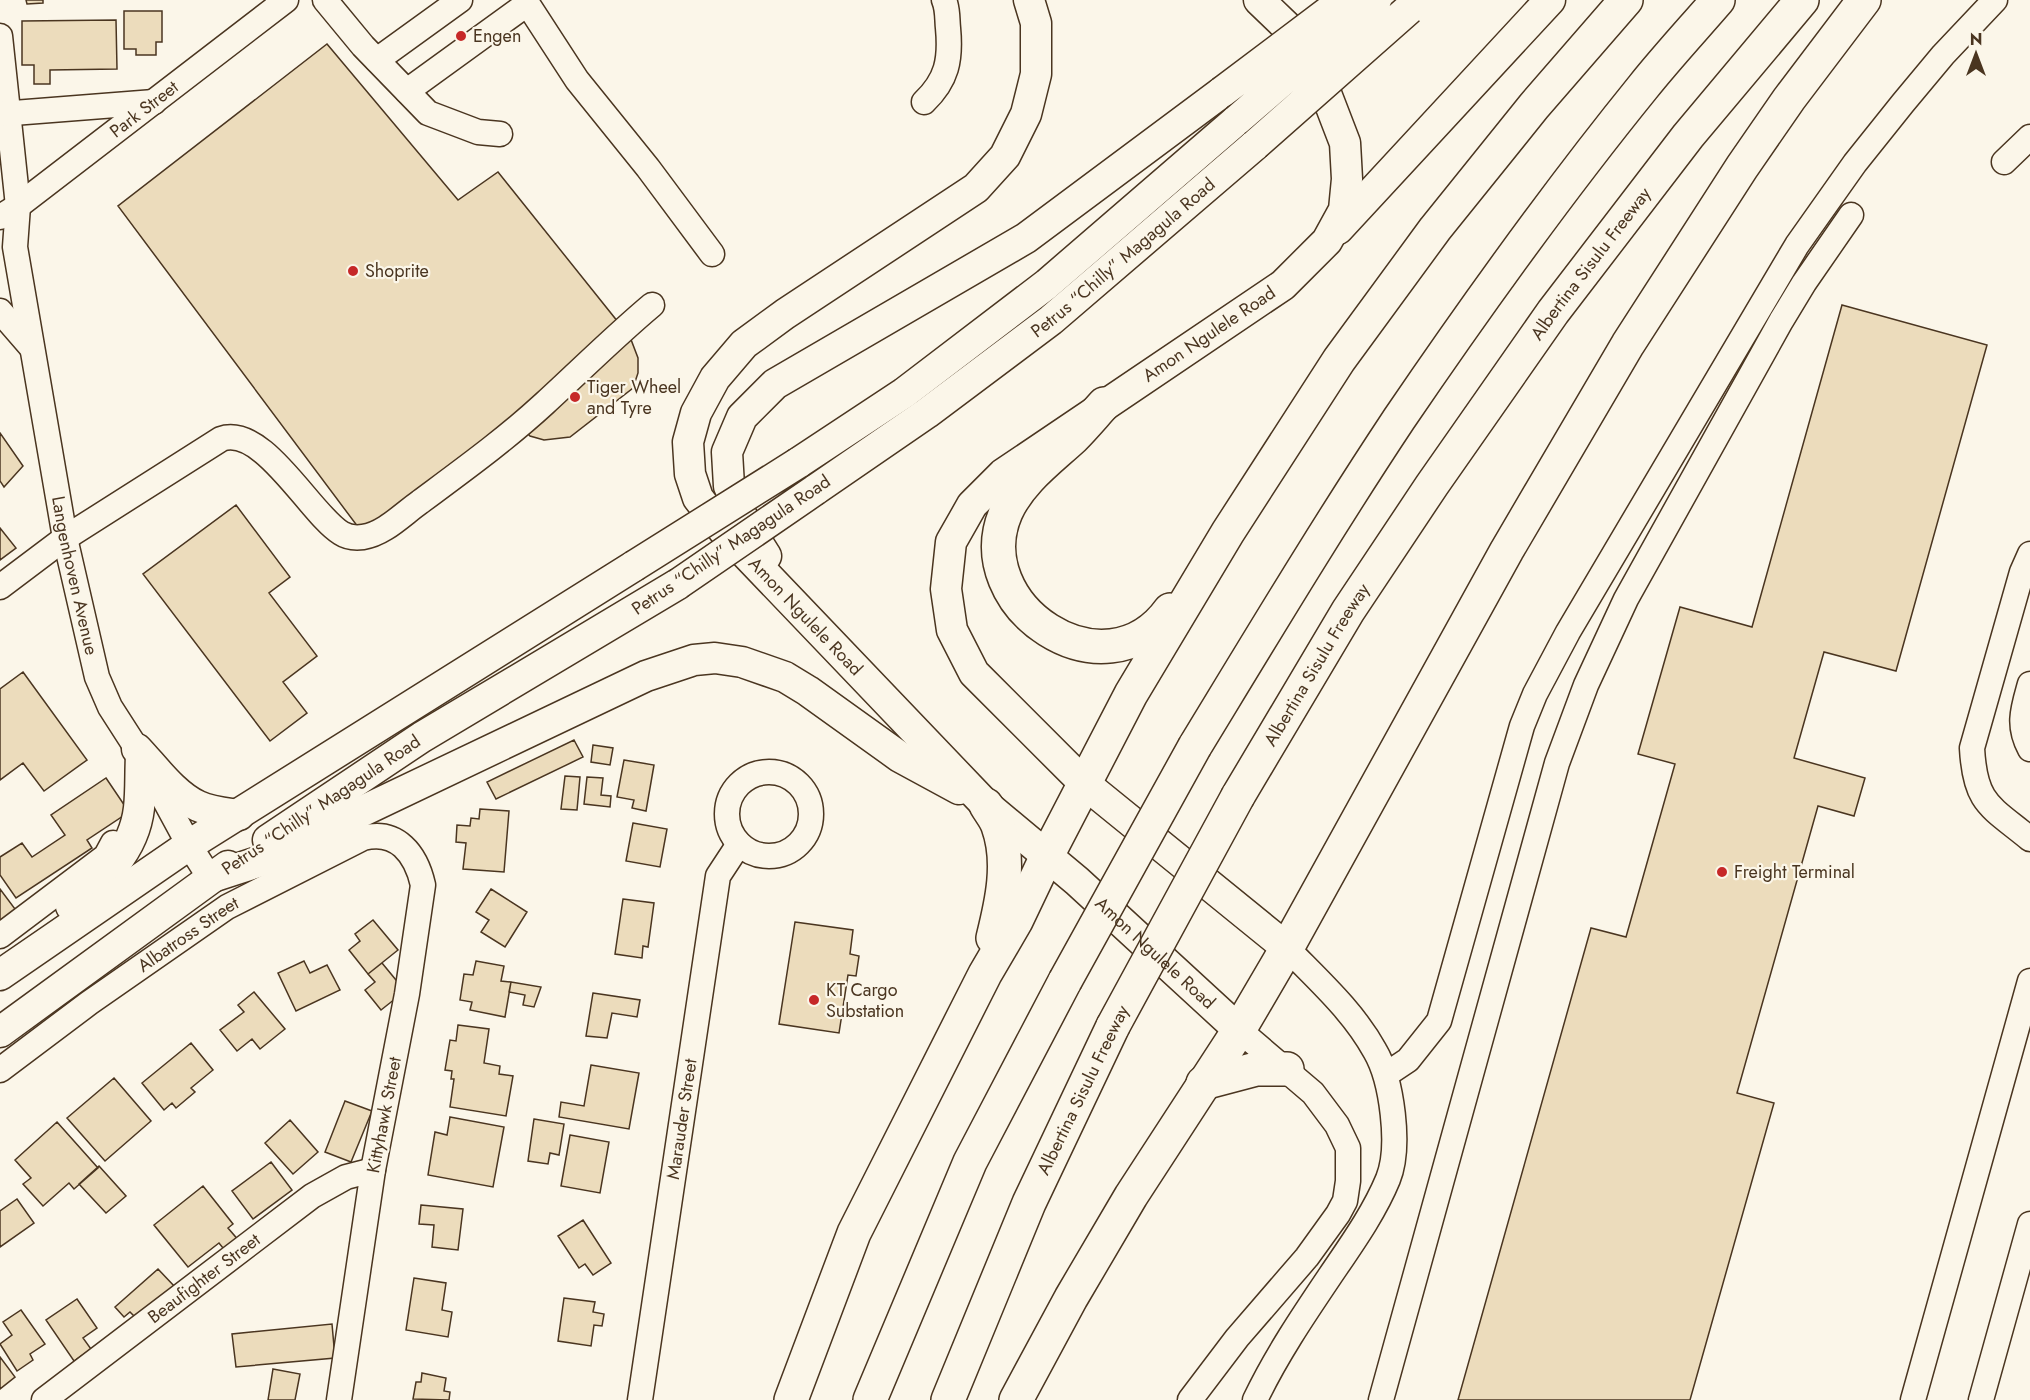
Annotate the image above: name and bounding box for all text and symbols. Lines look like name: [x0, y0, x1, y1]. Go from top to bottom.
place label: Engen: [473, 23, 521, 49]
north arrow: [1946, 24, 2006, 84]
text: N: [1970, 28, 1982, 51]
marker: Engen: [454, 29, 468, 43]
street label: Park Street: [104, 74, 184, 144]
street label: Petrus “Chilly” Magagula Road: [1025, 172, 1221, 344]
street label: Albertina Sisulu Freeway: [1524, 182, 1657, 346]
place label: Shoprite: [365, 258, 429, 284]
marker: Shoprite: [346, 264, 360, 278]
street label: Amon Ngulele Road: [1137, 280, 1281, 388]
place label: Tiger Wheel and Tyre: [587, 374, 681, 421]
marker: Tiger Wheel and Tyre: [568, 390, 582, 404]
street label: Petrus “Chilly” Magagula Road: [626, 469, 836, 621]
street label: Langenhoven Avenue: [45, 494, 105, 658]
street label: Amon Ngulele Road: [742, 551, 869, 681]
street label: Albertina Sisulu Freeway: [1257, 578, 1376, 751]
street label: Petrus “Chilly” Magagula Road: [216, 729, 426, 881]
place label: Freight Terminal: [1734, 859, 1855, 885]
marker: Freight Terminal: [1715, 865, 1729, 879]
street label: Albatross Street: [132, 890, 244, 978]
street label: Amon Ngulele Road: [1089, 891, 1221, 1015]
place label: KT Cargo Substation: [826, 977, 904, 1024]
marker: KT Cargo Substation: [807, 993, 821, 1007]
street label: Albertina Sisulu Freeway: [1031, 1001, 1135, 1179]
street label: Kittyhawk Street: [360, 1054, 408, 1175]
street label: Marauder Street: [660, 1056, 704, 1181]
street label: Beaufighter Street: [142, 1227, 266, 1330]

